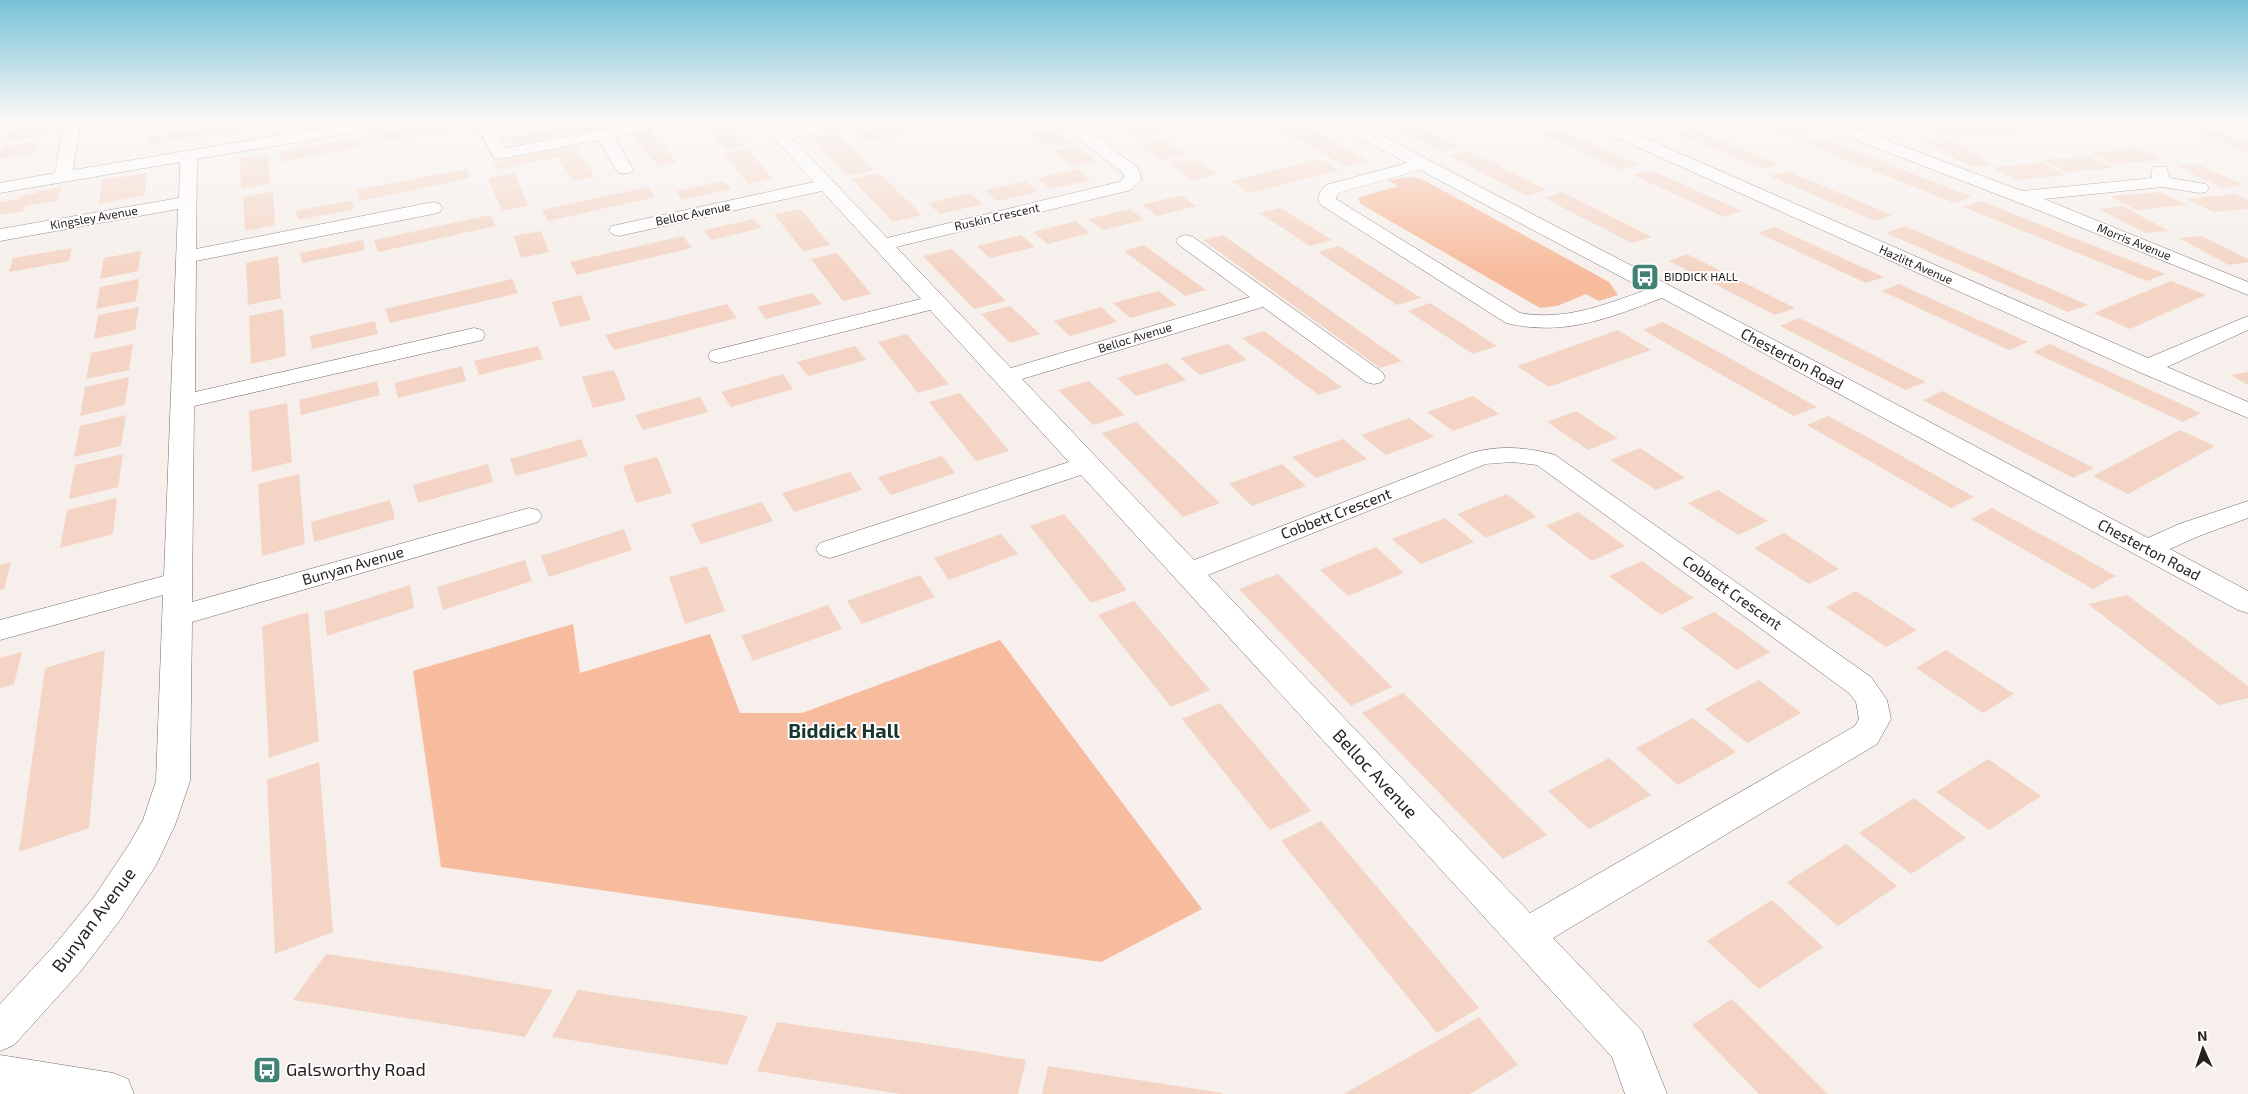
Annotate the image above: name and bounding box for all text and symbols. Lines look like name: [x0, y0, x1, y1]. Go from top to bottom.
street label: Belloc Avenue: [654, 198, 732, 228]
street label: Ruskin Crescent: [953, 199, 1041, 233]
street label: Kingsley Avenue: [49, 202, 139, 232]
street label: Morris Avenue: [2095, 220, 2173, 262]
street label: Hazlitt Avenue: [1877, 242, 1955, 287]
bus stop icon: BIDDICK HALL: [1630, 262, 1660, 292]
place label: BIDDICK HALL: [1664, 269, 1738, 283]
street label: Belloc Avenue: [1096, 319, 1173, 355]
street label: Chesterton Road: [1738, 324, 1847, 393]
street label: Cobbett Crescent: [1278, 484, 1394, 542]
street label: Chesterton Road: [2095, 515, 2204, 584]
street label: Bunyan Avenue: [300, 542, 405, 588]
street label: Cobbett Crescent: [1680, 551, 1786, 633]
district label: Biddick Hall: [788, 718, 900, 742]
street label: Belloc Avenue: [1329, 724, 1423, 823]
street label: Bunyan Avenue: [47, 863, 140, 976]
north arrow: [2178, 1024, 2228, 1074]
text: N: [2197, 1027, 2208, 1044]
bus stop icon: Galsworthy Road: [252, 1055, 282, 1085]
place label: Galsworthy Road: [286, 1058, 426, 1080]

